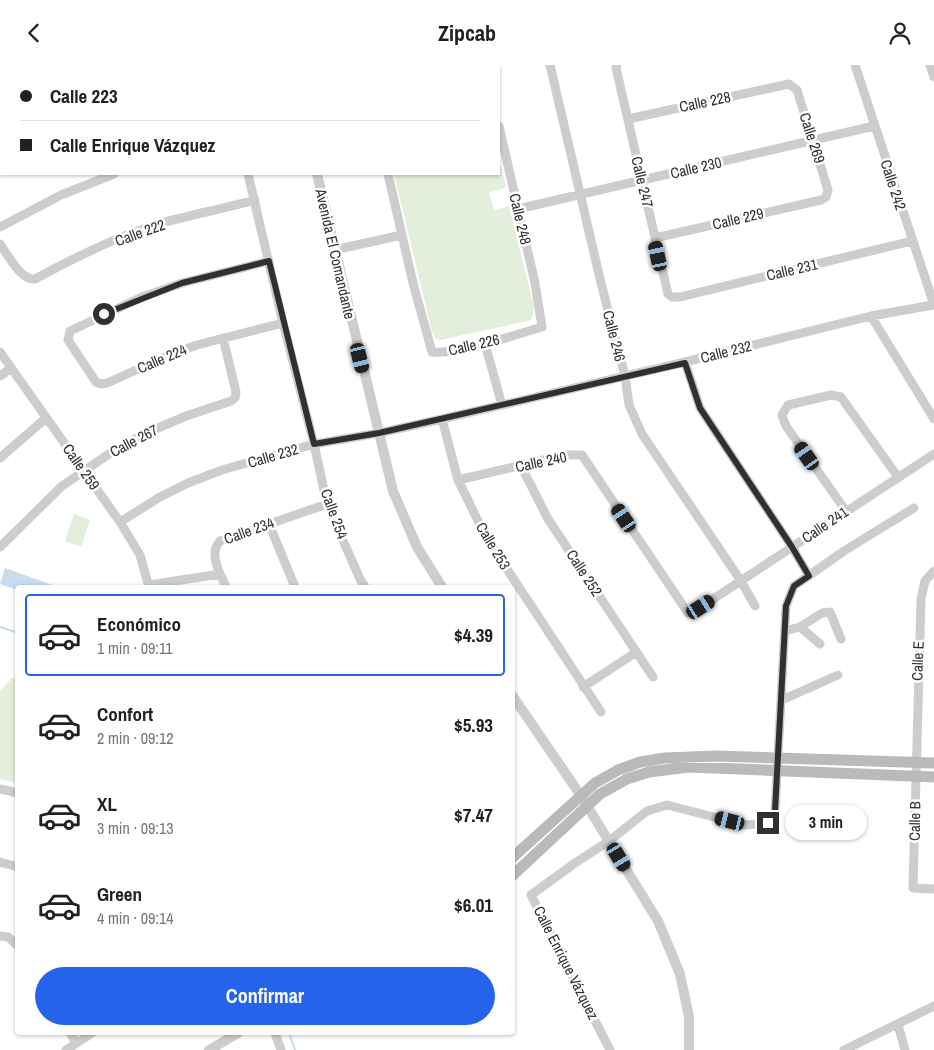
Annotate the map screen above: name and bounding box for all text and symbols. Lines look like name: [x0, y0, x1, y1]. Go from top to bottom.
text: Zipcab: [438, 18, 496, 48]
icon: back: [20, 19, 48, 47]
icon: person: [886, 19, 914, 47]
text: Calle 223: [50, 83, 118, 109]
street label: Calle 228: [677, 86, 733, 117]
street label: Calle 269: [794, 110, 831, 166]
text: Calle Enrique Vázquez: [50, 132, 215, 158]
street label: Calle 230: [668, 151, 724, 184]
street label: Calle 247: [626, 154, 659, 210]
street label: Calle 242: [875, 157, 912, 213]
street label: Avenida El Comandante: [310, 186, 361, 321]
street label: Calle 248: [504, 191, 537, 247]
street label: Calle 229: [710, 202, 766, 235]
street label: Calle 222: [112, 214, 168, 251]
car: [647, 240, 668, 272]
street label: Calle 231: [764, 253, 820, 286]
route start: [93, 303, 115, 325]
street label: Calle 246: [598, 308, 631, 364]
street label: Calle 226: [446, 328, 502, 361]
street label: Calle 232: [698, 335, 754, 368]
street label: Calle 224: [134, 339, 190, 378]
car: [349, 342, 370, 374]
street label: Calle 267: [106, 419, 162, 462]
street label: Calle 232: [245, 438, 301, 473]
street label: Calle 259: [58, 439, 105, 494]
car: [792, 439, 821, 473]
street label: Calle 240: [513, 446, 569, 477]
street label: Calle 254: [316, 486, 353, 542]
car: [609, 501, 638, 535]
street label: Calle 241: [797, 501, 852, 548]
street label: Calle 234: [221, 512, 277, 549]
street label: Calle 253: [471, 518, 516, 574]
street label: Calle 252: [561, 545, 607, 600]
car: [684, 593, 717, 621]
text: Económico: [97, 611, 181, 637]
icon: car: [37, 613, 82, 658]
text: $4.39: [454, 622, 493, 648]
text: 1 min · 09:11: [97, 637, 173, 659]
street label: Calle E: [906, 641, 929, 681]
text: Confort: [97, 701, 153, 727]
icon: car: [37, 703, 82, 748]
text: $5.93: [454, 712, 493, 738]
text: 2 min · 09:12: [97, 727, 174, 749]
text: XL: [97, 791, 117, 817]
icon: car: [37, 793, 82, 838]
street label: Calle B: [904, 801, 925, 841]
text: $7.47: [454, 802, 493, 828]
callout: 3 min: [786, 805, 868, 841]
car: [713, 810, 746, 832]
text: 3 min: [809, 811, 843, 833]
route end: [757, 812, 779, 834]
text: 3 min · 09:13: [97, 817, 174, 839]
car: [604, 840, 633, 874]
text: Green: [97, 881, 142, 907]
icon: car: [37, 883, 82, 928]
text: $6.01: [454, 892, 493, 918]
street label: Calle Enrique Vázquez: [529, 902, 604, 1023]
text: 4 min · 09:14: [97, 907, 174, 929]
button: Confirmar: [35, 967, 495, 1025]

